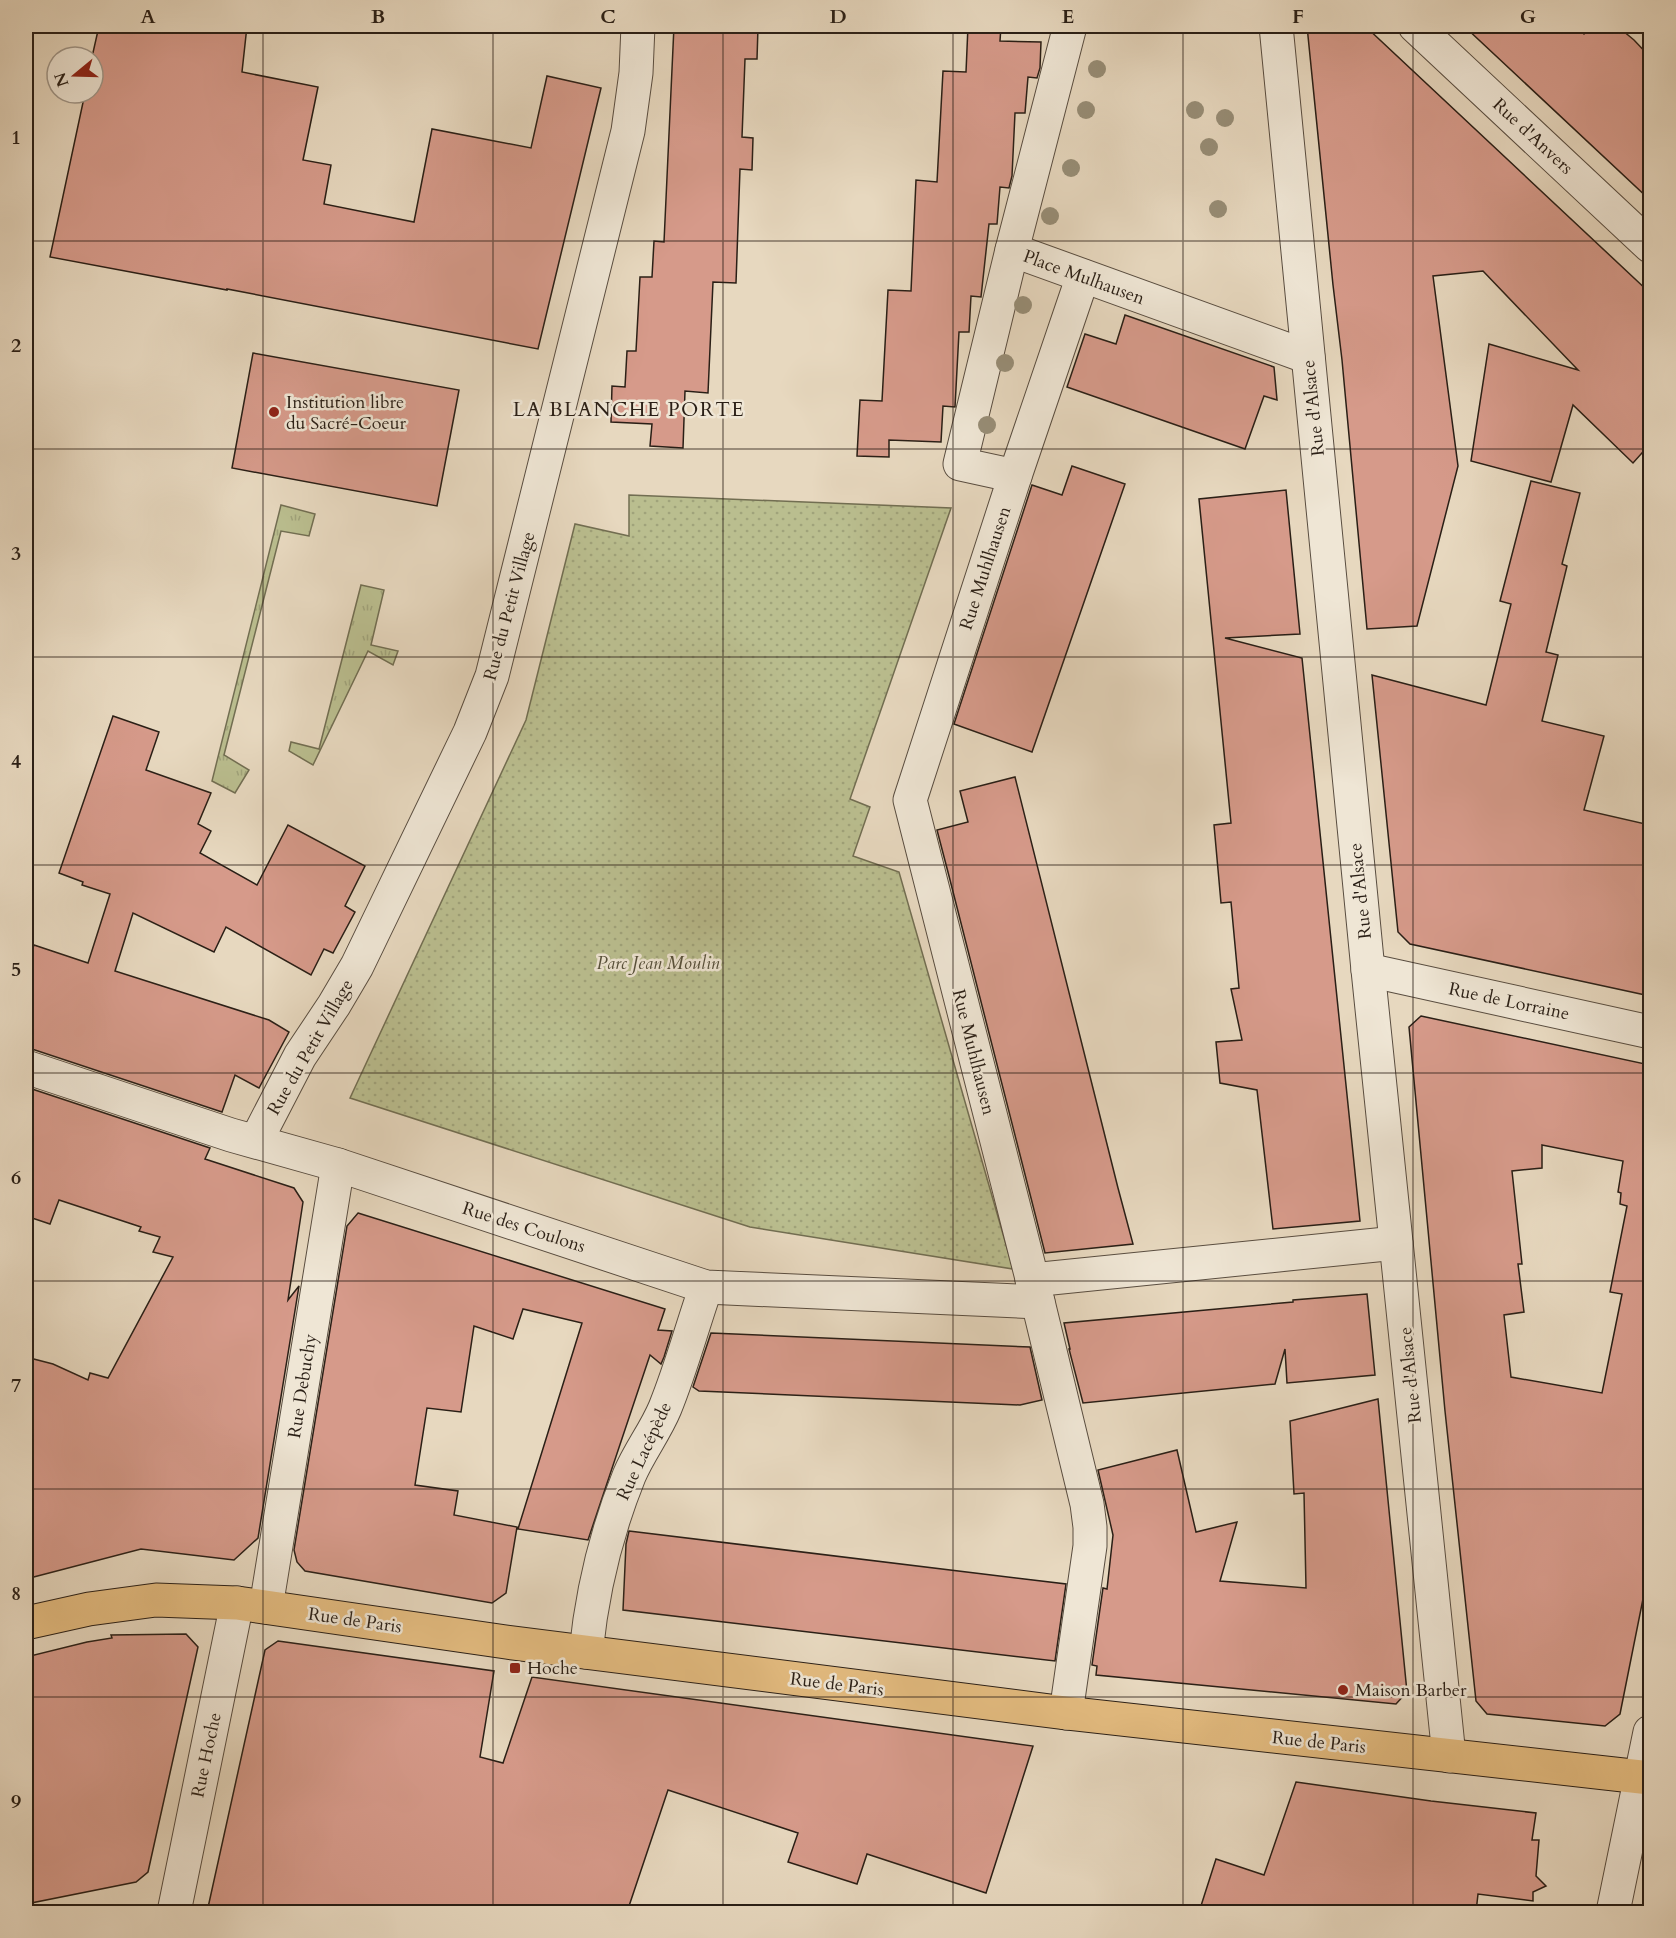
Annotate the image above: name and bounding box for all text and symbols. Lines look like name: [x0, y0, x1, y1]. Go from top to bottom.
text: A: [140, 3, 156, 30]
text: B: [371, 3, 385, 30]
text: C: [600, 3, 616, 30]
text: D: [829, 3, 847, 30]
text: E: [1062, 3, 1074, 30]
text: F: [1292, 3, 1304, 30]
text: G: [1520, 3, 1536, 30]
north arrow: [45, 45, 105, 105]
text: N: [49, 69, 74, 90]
street label: Rue d'Anvers: [1487, 92, 1578, 180]
text: 1: [11, 124, 21, 151]
street label: Place Mulhausen: [1020, 244, 1149, 311]
text: 2: [11, 332, 21, 359]
street label: Rue d'Alsace: [1296, 359, 1331, 457]
place label: Institution libre du Sacré-Coeur: [286, 390, 407, 436]
district label: LA BLANCHE PORTE: [513, 396, 745, 423]
marker: Institution libre du Sacré-Coeur: [267, 405, 281, 419]
street label: Rue Muhlhausen: [954, 502, 1017, 633]
street label: Rue du Petit Village: [478, 529, 541, 683]
text: 3: [11, 540, 21, 567]
text: 4: [11, 748, 21, 775]
street label: Rue d'Alsace: [1343, 842, 1378, 940]
park label: Parc Jean Moulin: [596, 951, 720, 976]
text: 5: [11, 956, 21, 983]
street label: Rue du Petit Village: [261, 975, 360, 1120]
street label: Rue de Lorraine: [1446, 976, 1572, 1026]
street label: Rue Muhlhausen: [946, 987, 1001, 1118]
text: 6: [11, 1164, 21, 1191]
street label: Rue des Coulons: [459, 1196, 589, 1259]
street label: Rue d'Alsace: [1393, 1326, 1428, 1424]
street label: Rue Debuchy: [282, 1332, 323, 1440]
text: 7: [11, 1372, 21, 1399]
street label: Rue Lacépède: [611, 1398, 678, 1504]
text: 8: [11, 1580, 21, 1607]
street label: Rue de Paris: [307, 1602, 403, 1639]
place label: Hoche: [527, 1656, 578, 1681]
marker: Hoche: [508, 1661, 522, 1675]
street label: Rue de Paris: [789, 1666, 885, 1703]
place label: Maison Barber: [1355, 1678, 1467, 1703]
marker: Maison Barber: [1336, 1683, 1350, 1697]
street label: Rue Hoche: [185, 1710, 228, 1800]
street label: Rue de Paris: [1271, 1725, 1367, 1760]
text: 9: [11, 1788, 21, 1815]

